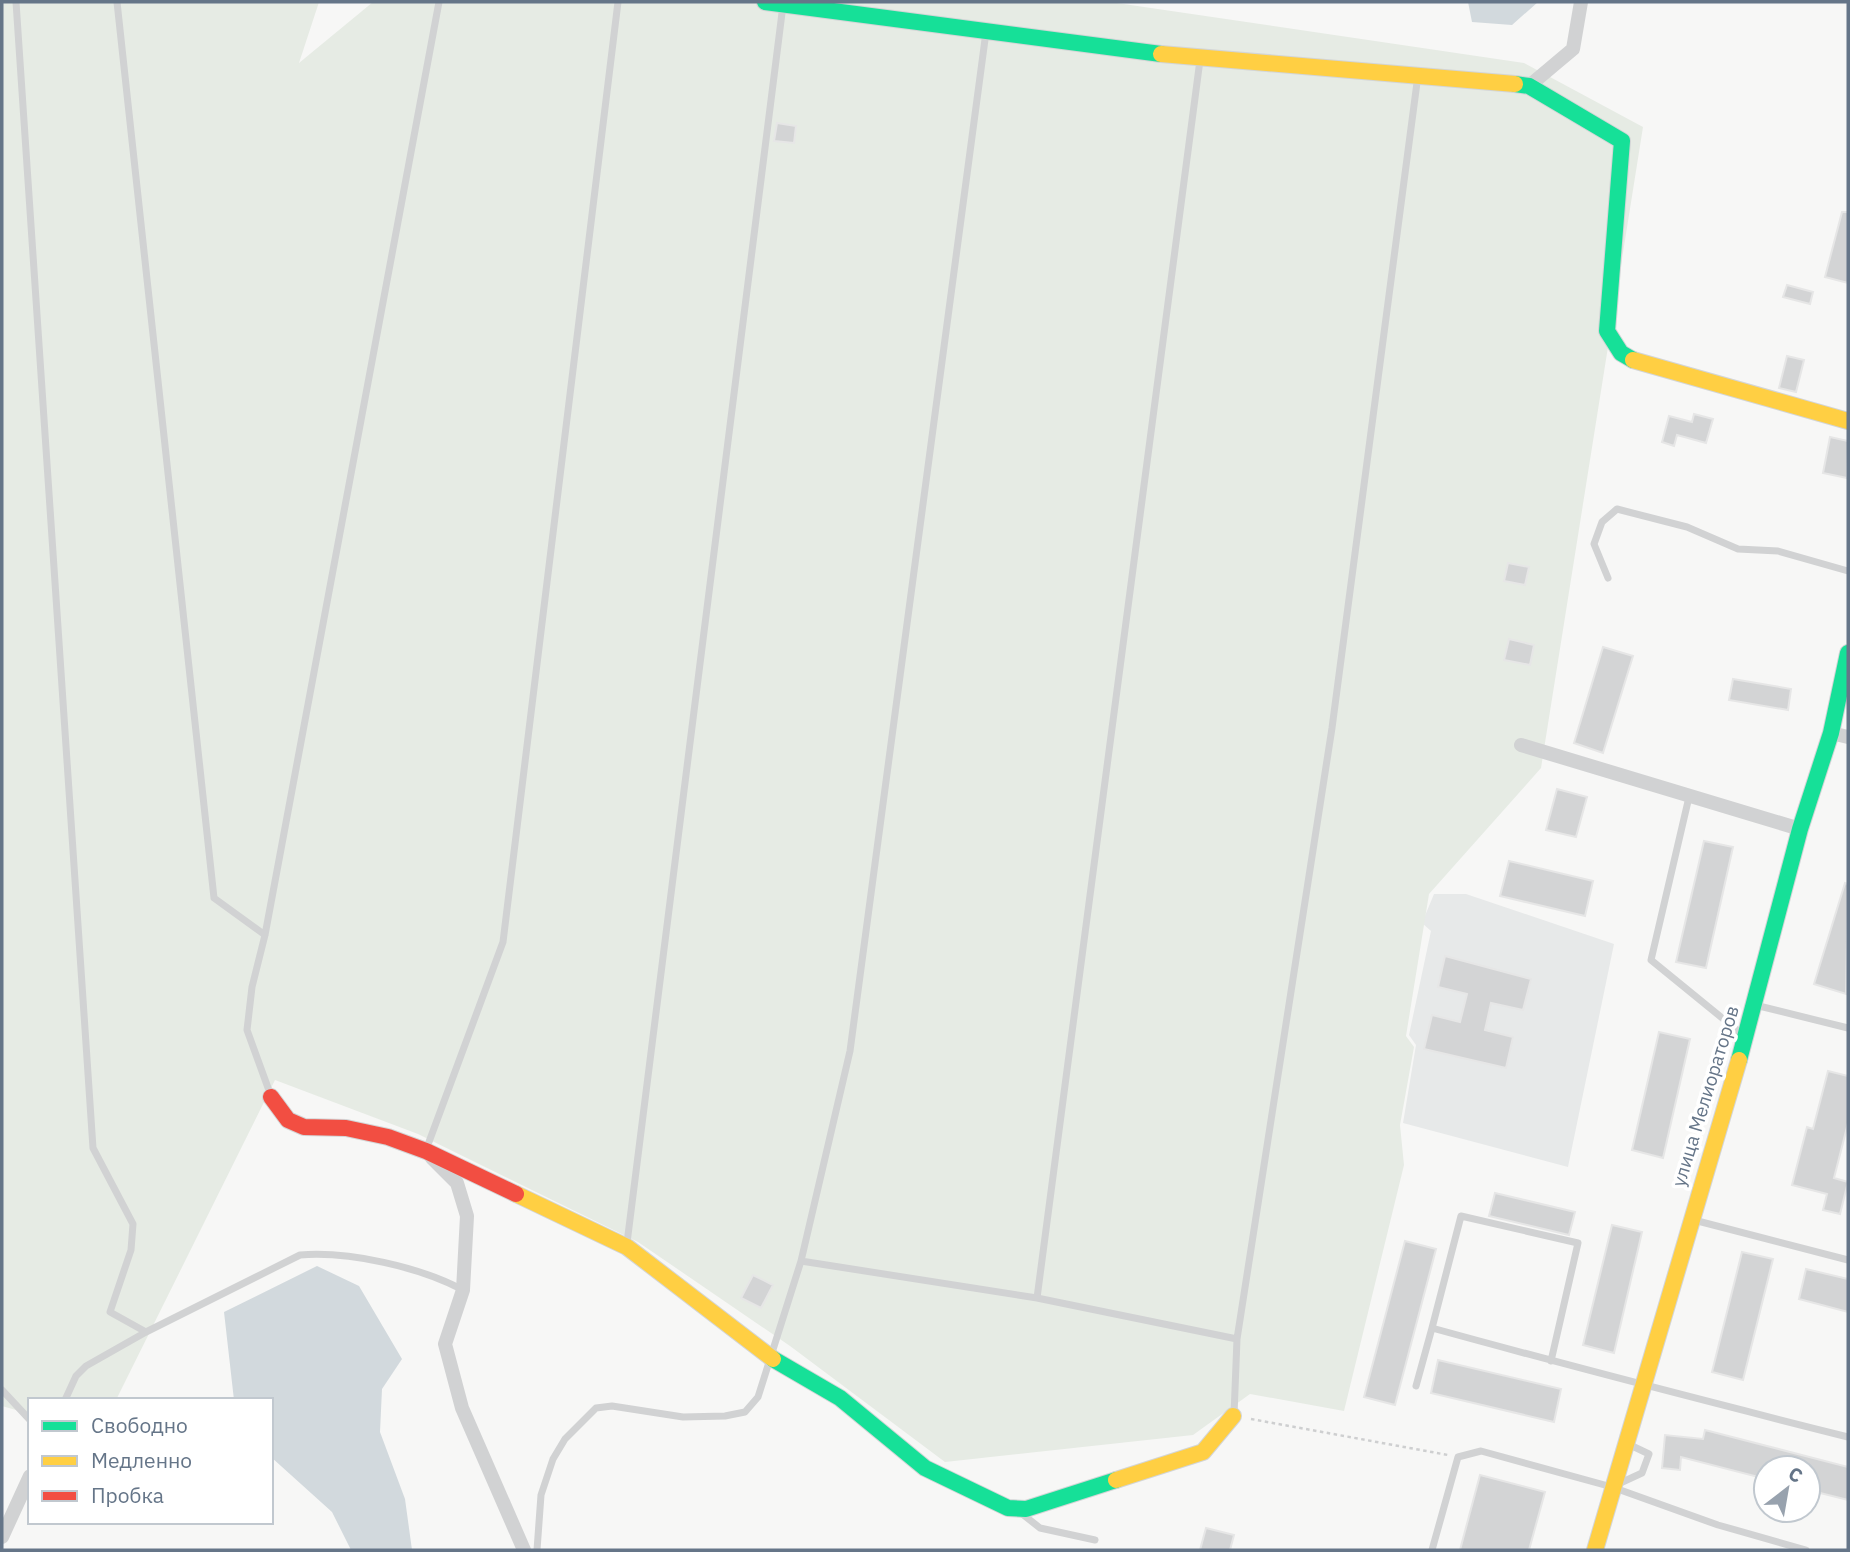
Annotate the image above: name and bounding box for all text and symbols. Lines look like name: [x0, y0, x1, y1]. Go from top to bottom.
street label: улица Мелиораторов: [1666, 1003, 1744, 1189]
legend: [28, 1398, 273, 1524]
text: Свободно: [91, 1411, 188, 1439]
text: Медленно: [91, 1446, 192, 1474]
north arrow: [1752, 1454, 1822, 1524]
text: С: [1784, 1461, 1807, 1488]
text: Пробка: [91, 1481, 164, 1509]

